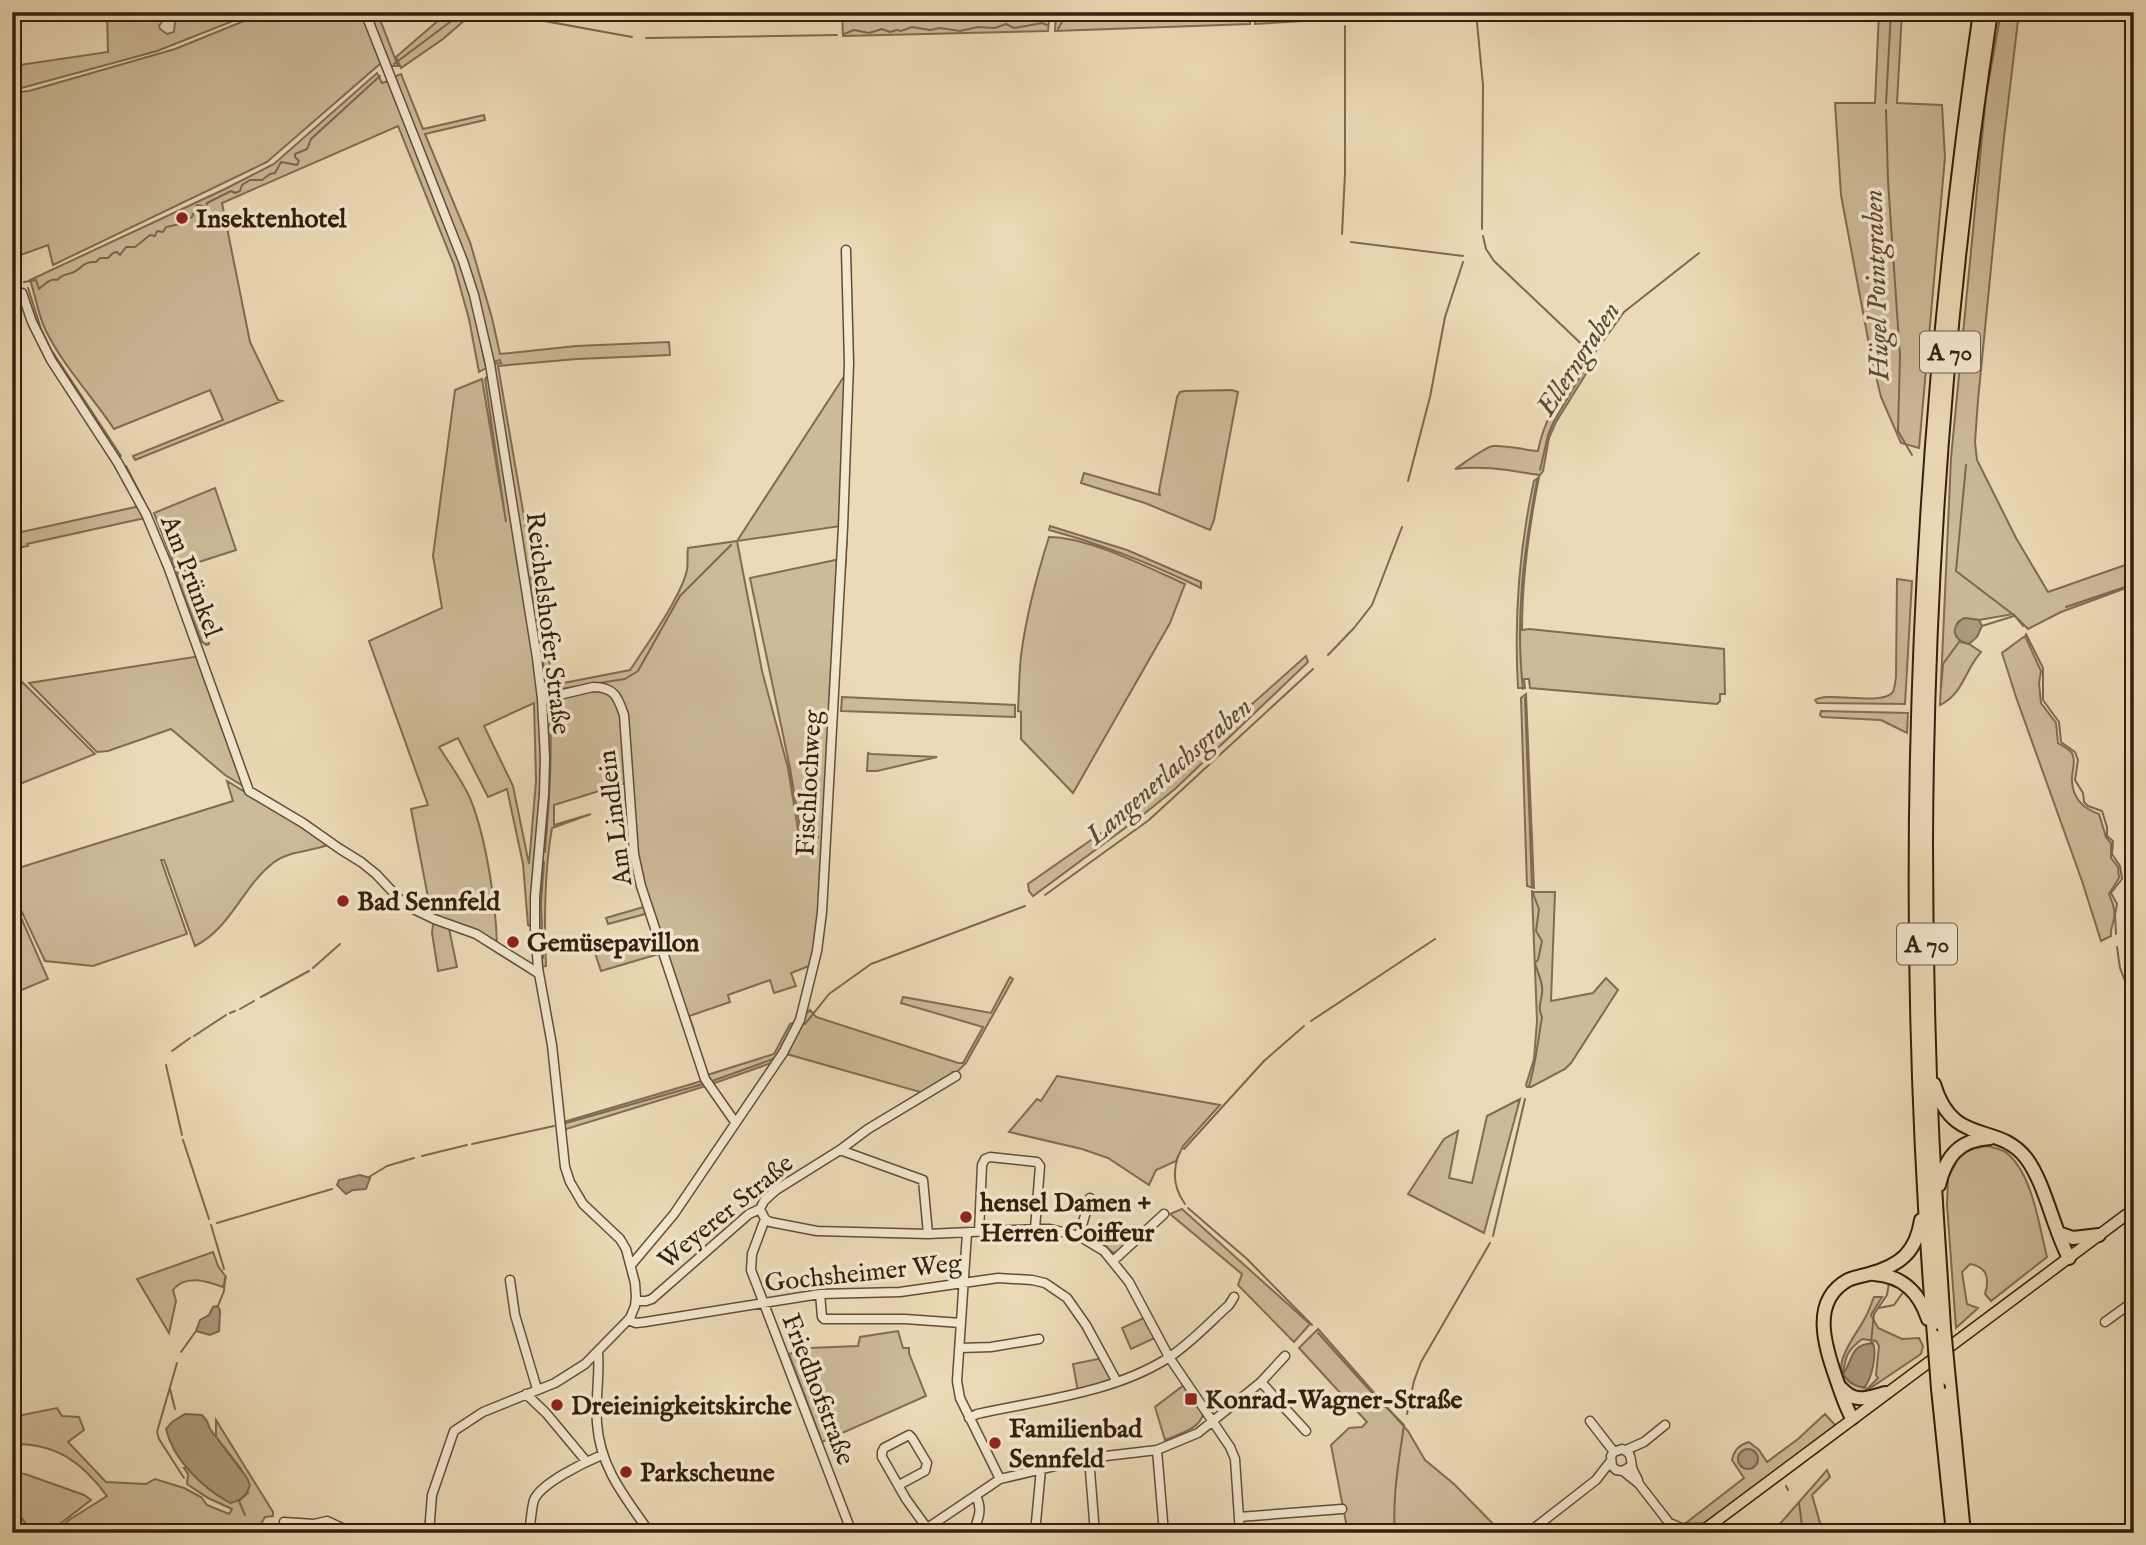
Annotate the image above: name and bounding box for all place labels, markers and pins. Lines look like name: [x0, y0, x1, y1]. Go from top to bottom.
place label: Insektenhotel: [196, 203, 347, 236]
marker: Insektenhotel: [174, 210, 190, 226]
place label: Bad Sennfeld: [357, 886, 501, 919]
marker: Bad Sennfeld: [335, 893, 351, 909]
place label: Gemüsepavillon: [527, 927, 700, 960]
marker: Gemüsepavillon: [505, 934, 521, 950]
place label: hensel Damen + Herren Coiffeur: [979, 1187, 1155, 1250]
marker: hensel Damen + Herren Coiffeur: [958, 1209, 974, 1225]
place label: Konrad-Wagner-Straße: [1205, 1384, 1463, 1417]
place label: Dreieinigkeitskirche: [571, 1390, 792, 1423]
marker: Konrad-Wagner-Straße: [1183, 1391, 1199, 1407]
marker: Dreieinigkeitskirche: [549, 1397, 565, 1413]
place label: Familienbad Sennfeld: [1009, 1413, 1143, 1476]
marker: Familienbad Sennfeld: [987, 1435, 1003, 1451]
place label: Parkscheune: [640, 1457, 775, 1490]
marker: Parkscheune: [618, 1464, 634, 1480]

